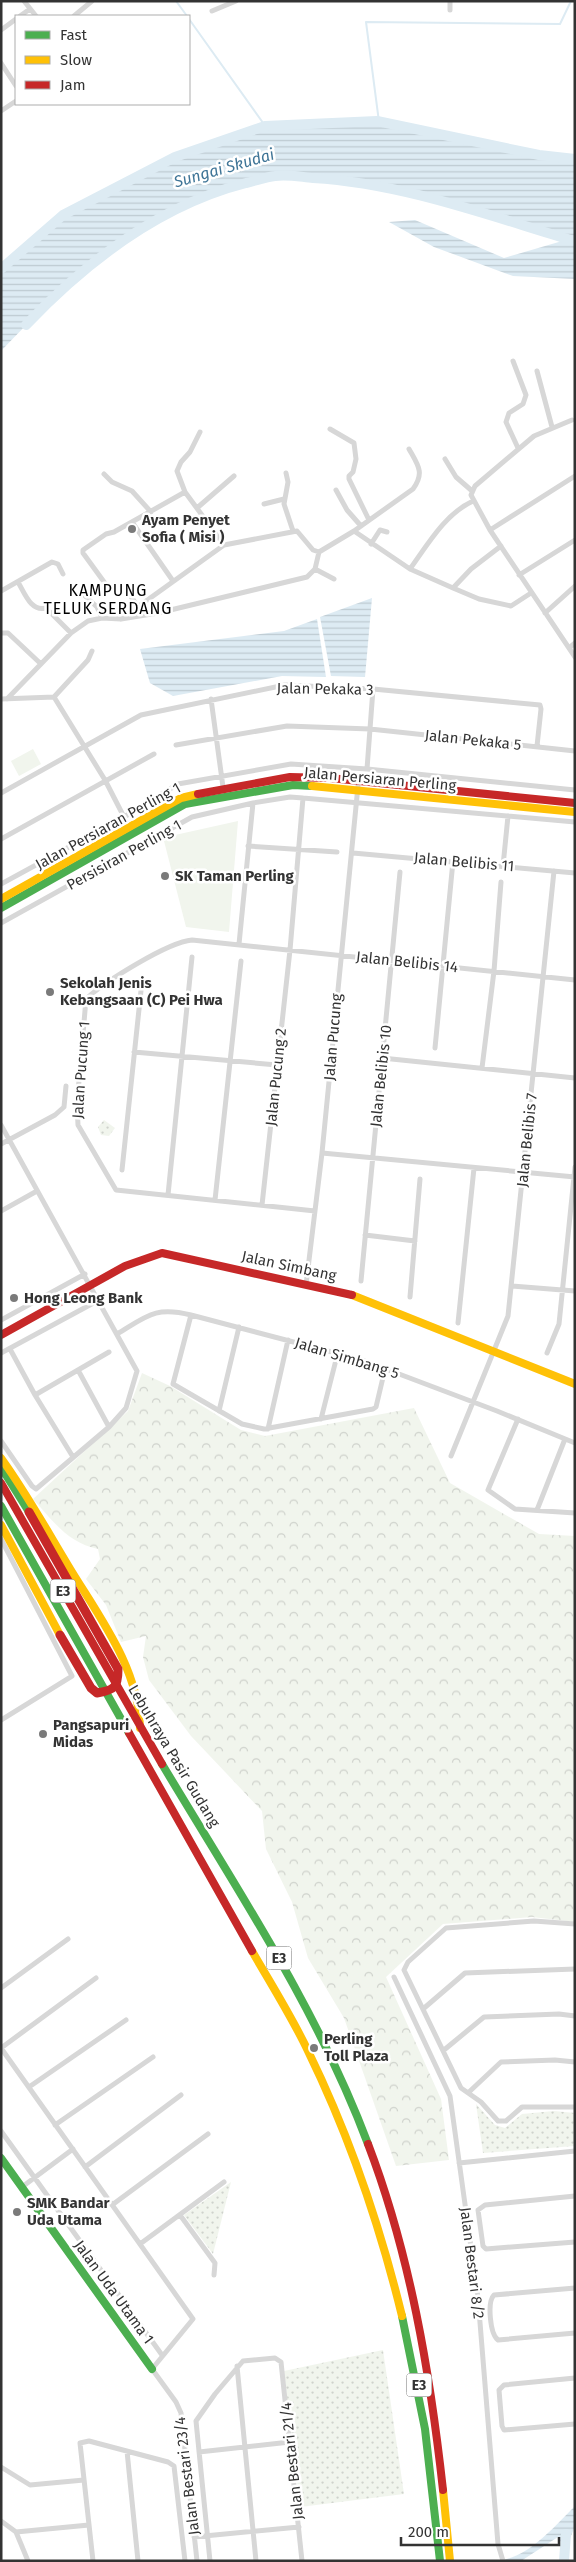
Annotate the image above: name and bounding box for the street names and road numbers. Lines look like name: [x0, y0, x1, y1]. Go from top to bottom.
street label: Jalan Pekaka 3: [276, 679, 374, 699]
street label: Jalan Pekaka 5: [424, 726, 522, 754]
street label: Jalan Persiaran Perling: [303, 763, 457, 795]
street label: Jalan Persiaran Perling 1: [32, 779, 184, 873]
street label: Persisiran Perling 1: [63, 816, 185, 894]
street label: Jalan Belibis 11: [413, 849, 515, 875]
street label: Jalan Belibis 14: [355, 948, 459, 976]
street label: Jalan Pucung: [320, 993, 346, 1081]
street label: Jalan Pucung 1: [69, 1021, 93, 1119]
street label: Jalan Belibis 10: [367, 1024, 395, 1128]
street label: Jalan Pucung 2: [262, 1027, 290, 1127]
street label: Jalan Belibis 7: [513, 1092, 541, 1188]
street label: Jalan Simbang: [240, 1247, 338, 1285]
street label: Jalan Simbang 5: [293, 1334, 401, 1382]
road number: E3: [50, 1580, 76, 1602]
street label: Lebuhraya Pasir Gudang: [124, 1682, 224, 1831]
road number: E3: [266, 1946, 292, 1970]
street label: Jalan Bestari 8/2: [456, 2206, 488, 2320]
street label: Jalan Uda Utama 1: [70, 2237, 158, 2347]
road number: E3: [406, 2374, 432, 2396]
street label: Jalan Bestari 21/4: [277, 2401, 307, 2521]
street label: Jalan Bestari 23/4: [171, 2416, 203, 2536]

